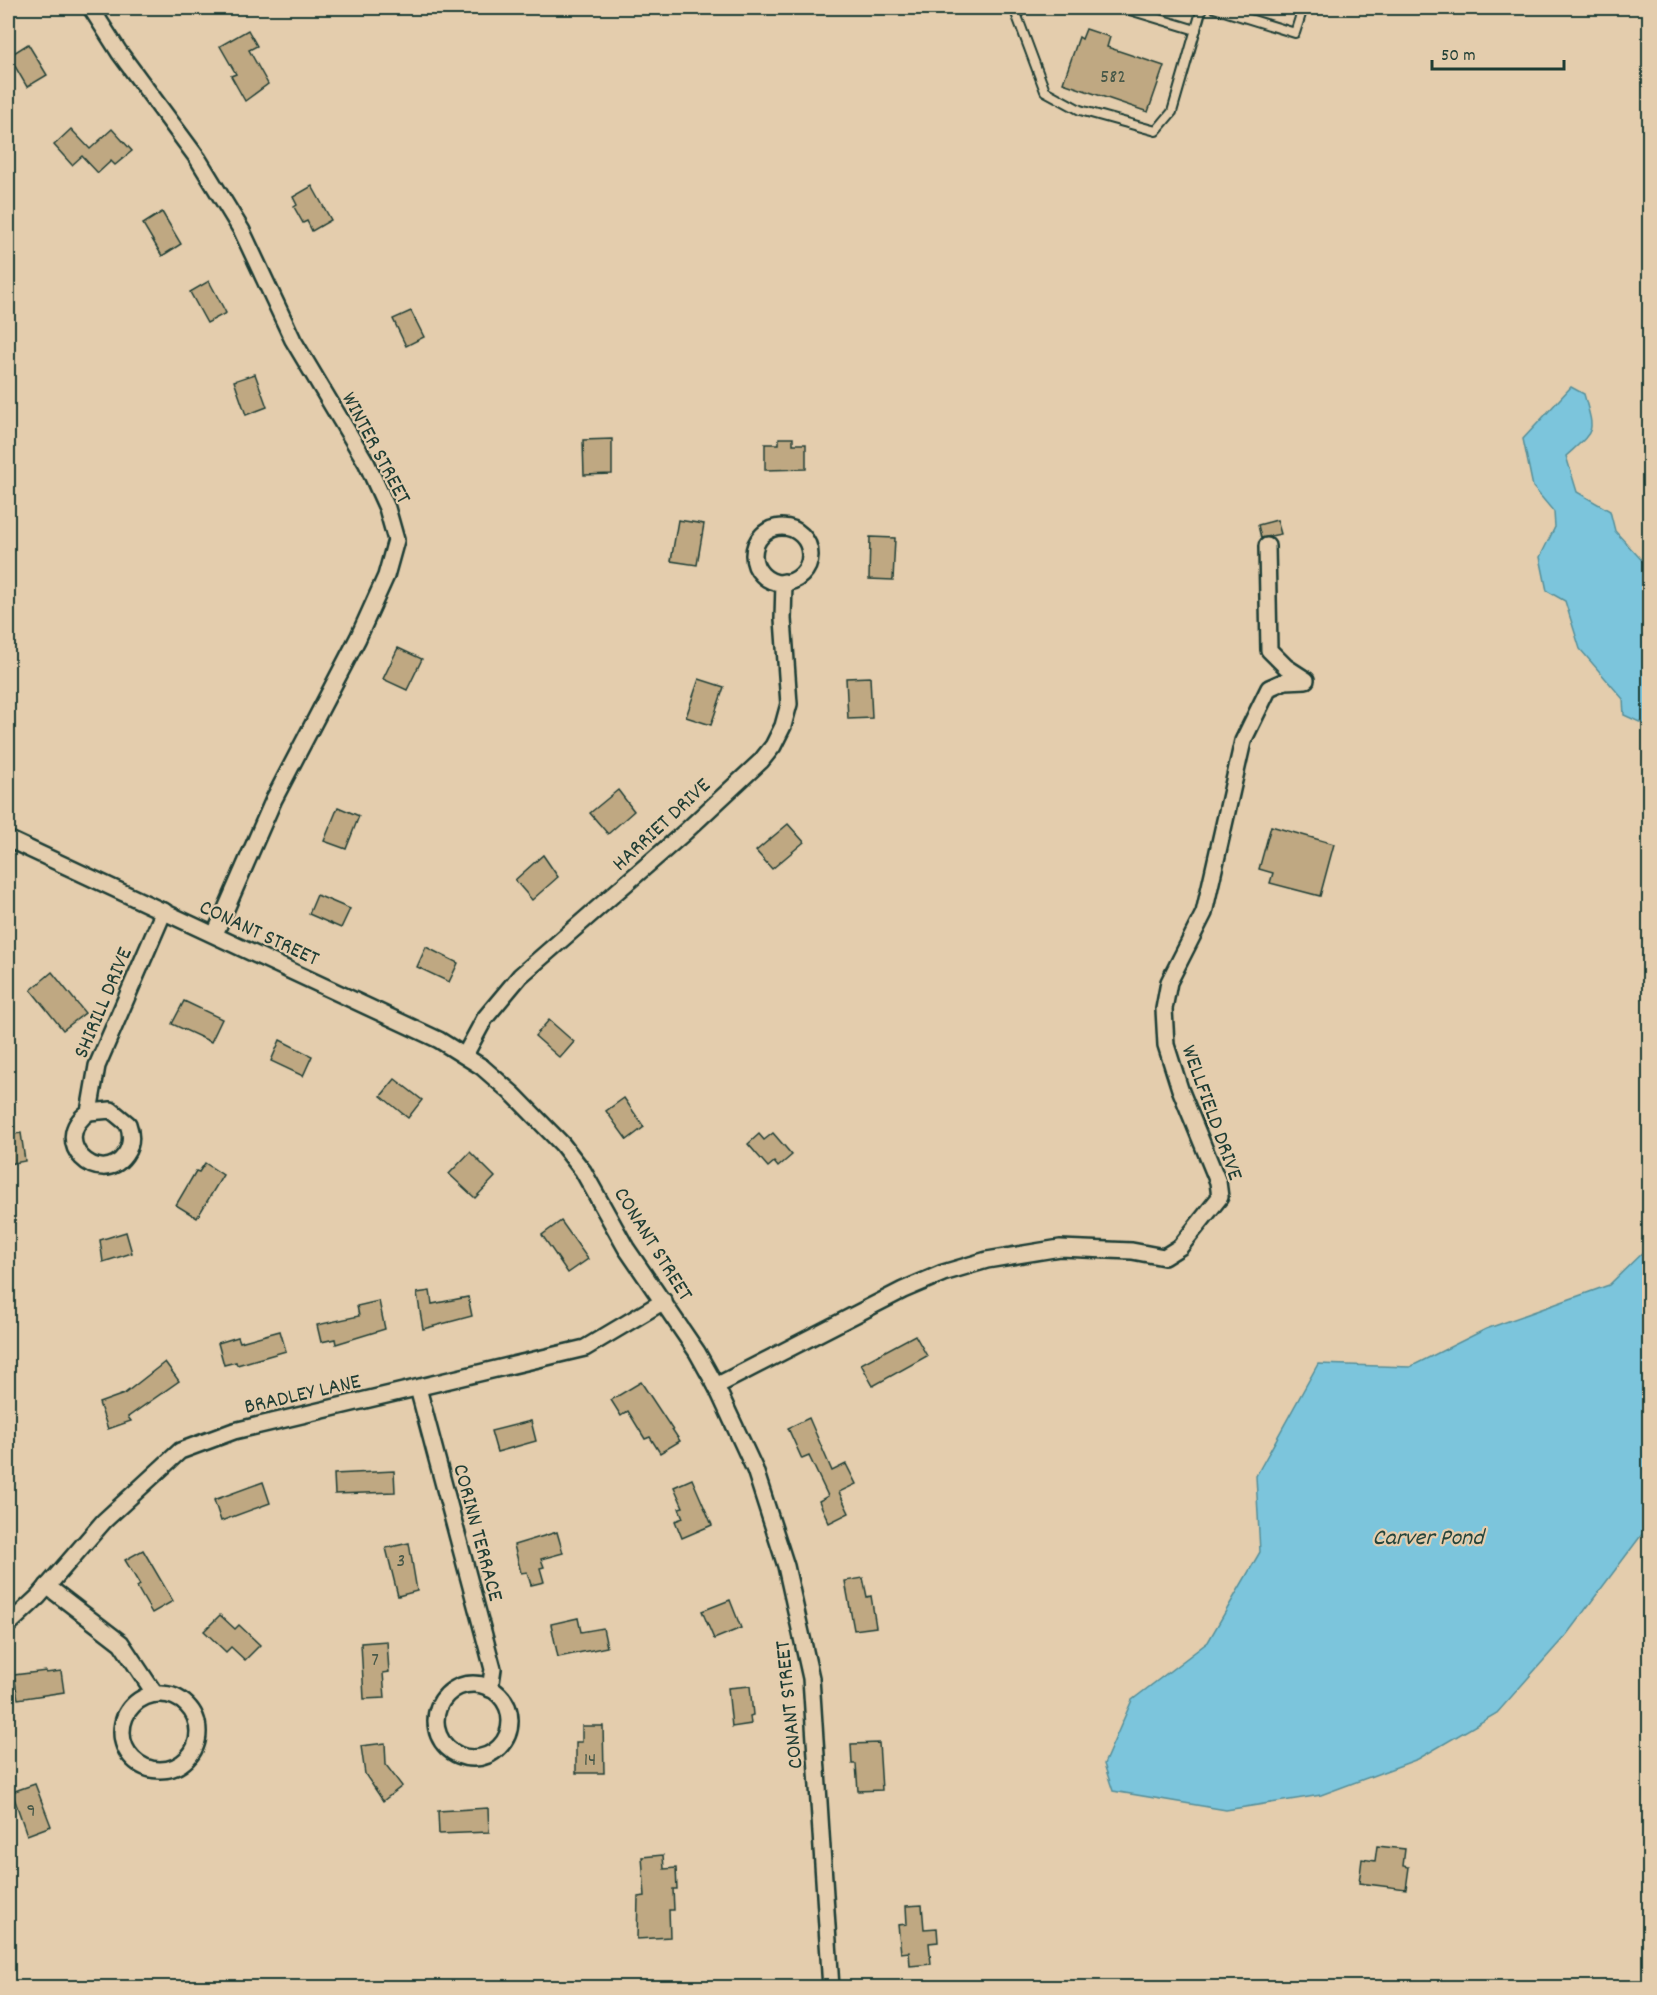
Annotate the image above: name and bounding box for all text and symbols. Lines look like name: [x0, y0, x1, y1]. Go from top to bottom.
scale bar: [1432, 33, 1564, 71]
text: 50 m: [1441, 44, 1476, 69]
house number: 582: [1100, 64, 1126, 92]
street label: WINTER STREET: [332, 387, 418, 510]
street label: HARRIET DRIVE: [606, 772, 719, 879]
street label: CONANT STREET: [193, 893, 324, 976]
street label: SHIRILL DRIVE: [67, 943, 142, 1064]
street label: WELLFIELD DRIVE: [1172, 1041, 1250, 1185]
street label: CONANT STREET: [605, 1182, 699, 1308]
street label: BRADLEY LANE: [242, 1367, 364, 1424]
street label: CORINN TERRACE: [443, 1461, 510, 1605]
water label: Carver Pond: [1373, 1522, 1486, 1556]
house number: 3: [397, 1548, 405, 1576]
street label: CONANT STREET: [768, 1639, 813, 1770]
house number: 7: [371, 1647, 379, 1675]
house number: 14: [584, 1747, 596, 1775]
house number: 9: [26, 1798, 36, 1826]

